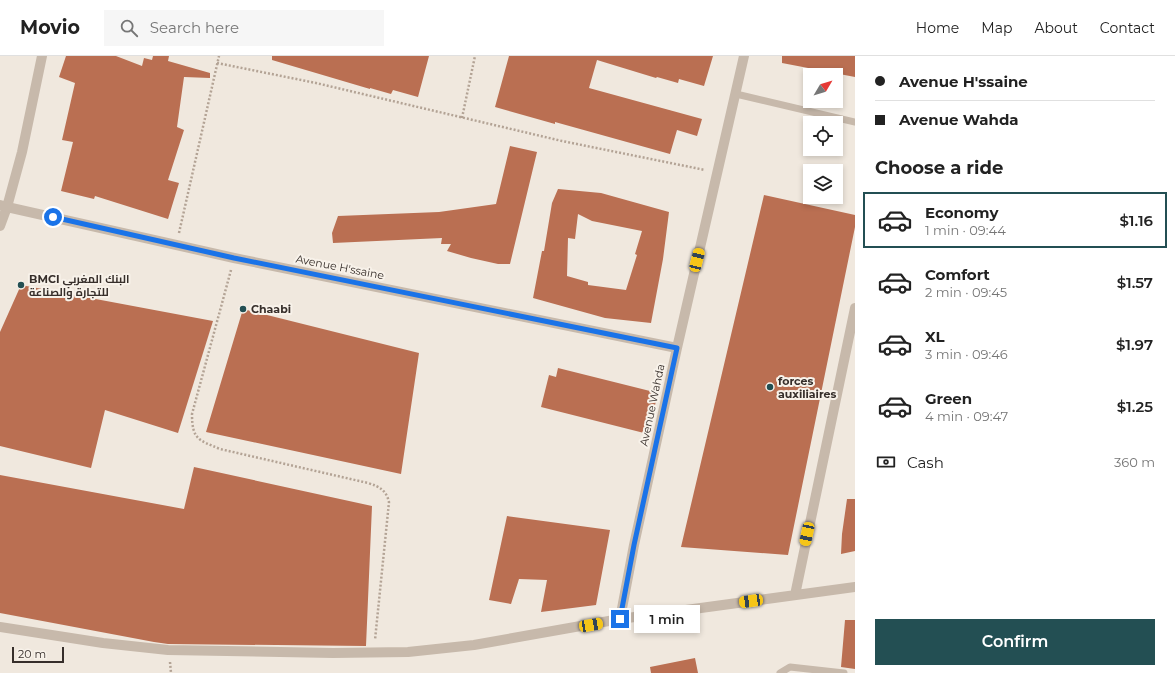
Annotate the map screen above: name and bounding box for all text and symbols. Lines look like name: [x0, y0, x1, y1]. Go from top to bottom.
search box: [104, 10, 384, 46]
text: Movio: [20, 16, 80, 39]
icon: search: [118, 17, 140, 39]
text: Search here: [150, 18, 239, 37]
text: Home: [916, 19, 959, 37]
text: Map: [981, 19, 1012, 37]
text: About: [1034, 19, 1078, 37]
text: Contact: [1100, 19, 1155, 37]
north arrow: [803, 68, 843, 108]
map controls: [803, 68, 843, 204]
text: Avenue H'ssaine: [899, 72, 1028, 91]
text: Avenue Wahda: [899, 110, 1019, 129]
button: locate: [803, 116, 843, 156]
text: Choose a ride: [875, 157, 1003, 179]
button: layers: [803, 164, 843, 204]
icon: car: [877, 202, 913, 238]
text: Economy: [925, 203, 998, 222]
route start: [44, 208, 62, 226]
text: $1.16: [1119, 211, 1153, 230]
text: 1 min · 09:44: [925, 222, 1006, 238]
car: [688, 247, 706, 273]
street label: Avenue H'ssaine: [295, 252, 386, 283]
icon: car: [877, 264, 913, 300]
text: Comfort: [925, 265, 990, 284]
place label: BMCI البنك المغربي للتجارة والصناعة: [29, 272, 130, 300]
text: $1.57: [1117, 273, 1153, 292]
marker: BMCI البنك المغربي للتجارة والصناعة: [16, 280, 26, 290]
text: 2 min · 09:45: [925, 284, 1007, 300]
place label: Chaabi: [251, 302, 291, 316]
marker: Chaabi: [238, 304, 248, 314]
icon: car: [877, 326, 913, 362]
text: XL: [925, 327, 944, 346]
text: $1.97: [1116, 335, 1153, 354]
text: 3 min · 09:46: [925, 346, 1008, 362]
street label: Avenue Wahda: [636, 363, 668, 447]
place label: forces auxiliaires: [778, 374, 837, 401]
marker: forces auxiliaires: [765, 382, 775, 392]
icon: car: [877, 388, 913, 424]
text: Green: [925, 389, 972, 408]
text: $1.25: [1117, 397, 1153, 416]
text: 4 min · 09:47: [925, 408, 1008, 424]
icon: cash: [875, 451, 897, 473]
text: Cash: [907, 453, 944, 472]
text: 360 m: [1114, 454, 1155, 470]
car: [799, 521, 815, 547]
car: [738, 593, 764, 609]
callout: 1 min: [634, 605, 700, 633]
route end: [611, 610, 629, 628]
text: 1 min: [650, 611, 684, 627]
car: [578, 617, 604, 633]
button: Confirm: [875, 619, 1155, 665]
scale bar: [12, 645, 64, 664]
text: 20 m: [18, 647, 46, 661]

